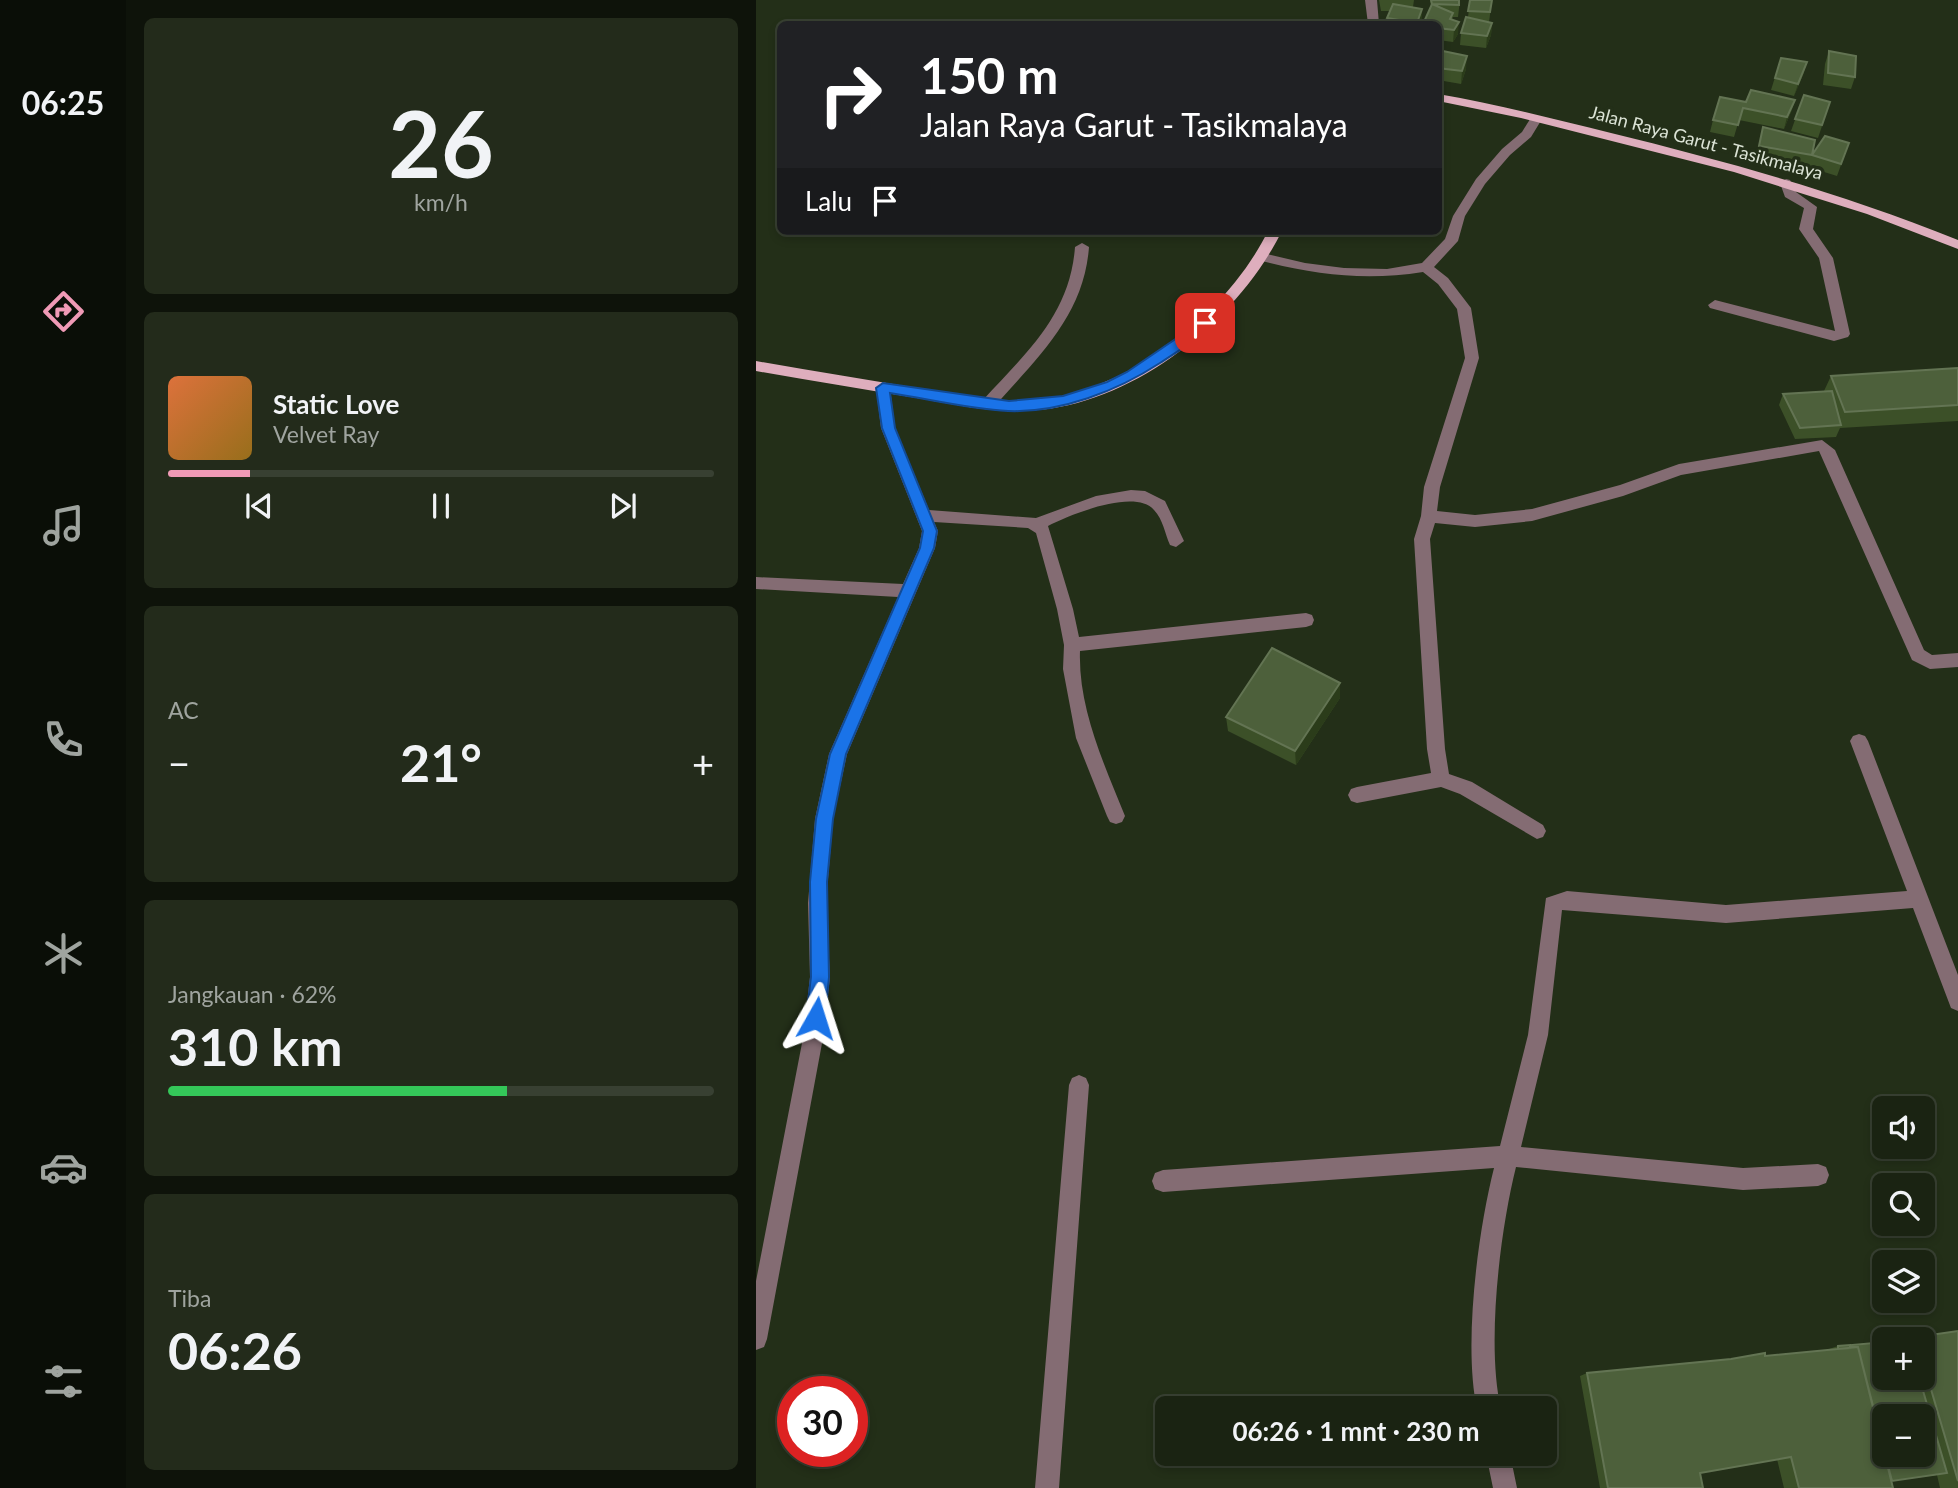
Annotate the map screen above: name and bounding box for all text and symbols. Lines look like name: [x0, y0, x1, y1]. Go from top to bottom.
text: 150 m: [920, 46, 1058, 104]
icon: right: [805, 49, 896, 140]
text: 06:25: [22, 83, 104, 122]
text: 26: [388, 88, 494, 197]
street label: Jalan Raya Garut - Tasikmalaya: [1587, 100, 1825, 184]
text: Jalan Raya Garut - Tasikmalaya: [920, 105, 1348, 144]
icon: arrive: [866, 182, 904, 220]
text: Lalu: [805, 185, 852, 217]
text: km/h: [414, 188, 468, 216]
icon: directions: [39, 287, 88, 336]
pin: [1175, 293, 1235, 353]
icon: arrive: [1186, 304, 1224, 342]
text: Static Love: [273, 388, 400, 420]
text: Velvet Ray: [273, 420, 379, 448]
icon: previous: [240, 487, 278, 525]
icon: pause: [422, 487, 460, 525]
icon: next: [604, 487, 642, 525]
icon: music: [39, 501, 88, 550]
text: AC: [168, 696, 199, 724]
icon: phone: [39, 715, 88, 764]
text: 21°: [400, 731, 482, 793]
text: −: [168, 740, 190, 786]
text: +: [692, 740, 714, 786]
icon: climate: [39, 929, 88, 978]
text: Jangkauan · 62%: [168, 980, 337, 1008]
position arrow: [779, 981, 853, 1055]
text: 310 km: [168, 1015, 342, 1077]
map controls: [1872, 1096, 1935, 1467]
button: sound: [1872, 1096, 1935, 1159]
icon: car: [39, 1143, 88, 1192]
button: search: [1872, 1173, 1935, 1236]
button: layers: [1872, 1250, 1935, 1313]
text: Tiba: [168, 1284, 211, 1312]
text: 06:26: [168, 1319, 302, 1381]
button: +: [1872, 1327, 1935, 1390]
icon: filters: [39, 1357, 88, 1406]
speed limit sign: 30: [777, 1376, 868, 1467]
button: −: [1872, 1404, 1935, 1467]
text: 06:26 · 1 mnt · 230 m: [1232, 1415, 1480, 1447]

